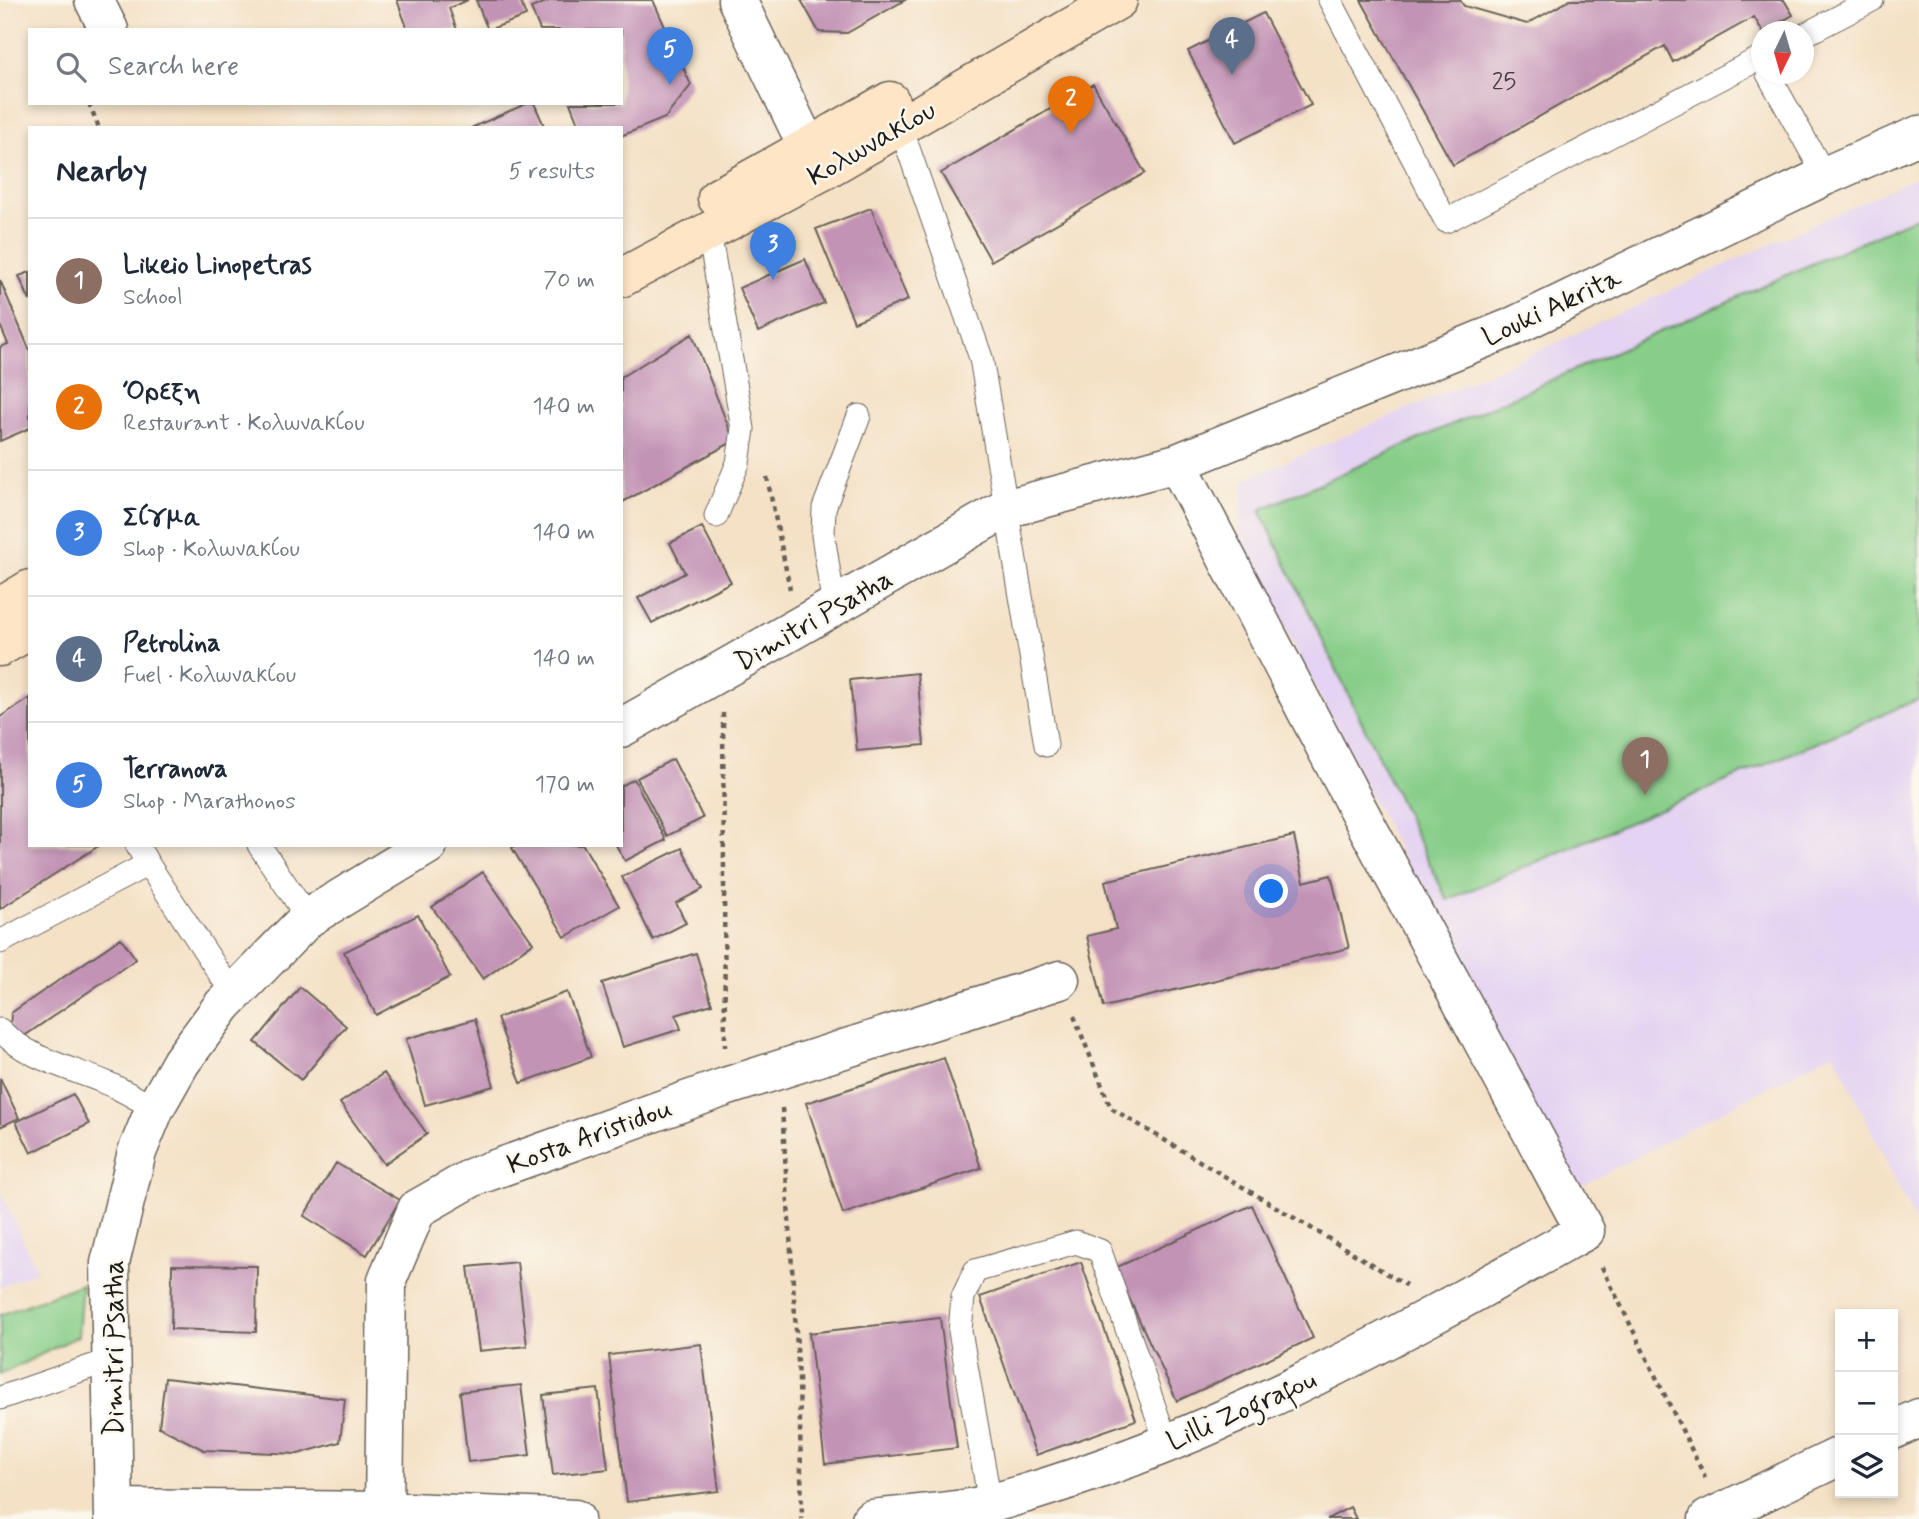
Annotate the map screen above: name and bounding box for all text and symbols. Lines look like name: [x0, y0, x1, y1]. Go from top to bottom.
pin: 4: [1209, 17, 1255, 75]
north arrow: [1751, 21, 1814, 84]
pin: 5: [647, 27, 693, 85]
search box: [28, 28, 623, 105]
icon: search: [52, 48, 90, 86]
text: Search here: [108, 50, 239, 84]
house number: 25: [1492, 67, 1516, 98]
pin: 2: [1048, 76, 1094, 134]
street label: Κολωνακίου: [801, 93, 943, 196]
text: Nearby: [56, 152, 147, 191]
text: 5 results: [509, 157, 595, 187]
pin: 3: [750, 222, 796, 280]
text: Likeio Linopetras: [123, 249, 312, 283]
street label: Louki Akrita: [1477, 260, 1627, 356]
text: 1: [74, 266, 84, 296]
text: 70 m: [543, 266, 595, 296]
text: School: [123, 283, 183, 313]
text: Όρεξη: [123, 375, 201, 409]
text: 2: [73, 392, 85, 422]
text: 140 m: [532, 392, 595, 422]
text: Restaurant · Κολωνακίου: [123, 409, 365, 439]
text: Σίγμα: [123, 501, 200, 535]
text: 3: [74, 518, 84, 548]
text: 140 m: [532, 518, 595, 548]
text: Shop · Κολωνακίου: [123, 535, 300, 565]
street label: Dimitri Psatha: [729, 561, 900, 681]
text: Petrolina: [123, 627, 221, 661]
text: 4: [72, 644, 86, 674]
text: 140 m: [532, 644, 595, 674]
text: Fuel · Κολωνακίου: [123, 661, 296, 691]
pin: 1: [1622, 737, 1668, 795]
text: Terranova: [123, 753, 228, 787]
text: 5: [72, 770, 86, 800]
text: 170 m: [535, 770, 595, 800]
text: Shop · Marathonos: [123, 787, 295, 817]
your location: [1254, 874, 1288, 908]
street label: Kosta Aristidou: [502, 1090, 677, 1184]
street label: Dimitri Psatha: [97, 1260, 134, 1436]
map controls: [1835, 1309, 1898, 1498]
button: +: [1835, 1309, 1898, 1372]
street label: Lilli Zografou: [1162, 1362, 1324, 1463]
button: −: [1835, 1372, 1898, 1435]
button: layers: [1835, 1435, 1898, 1498]

